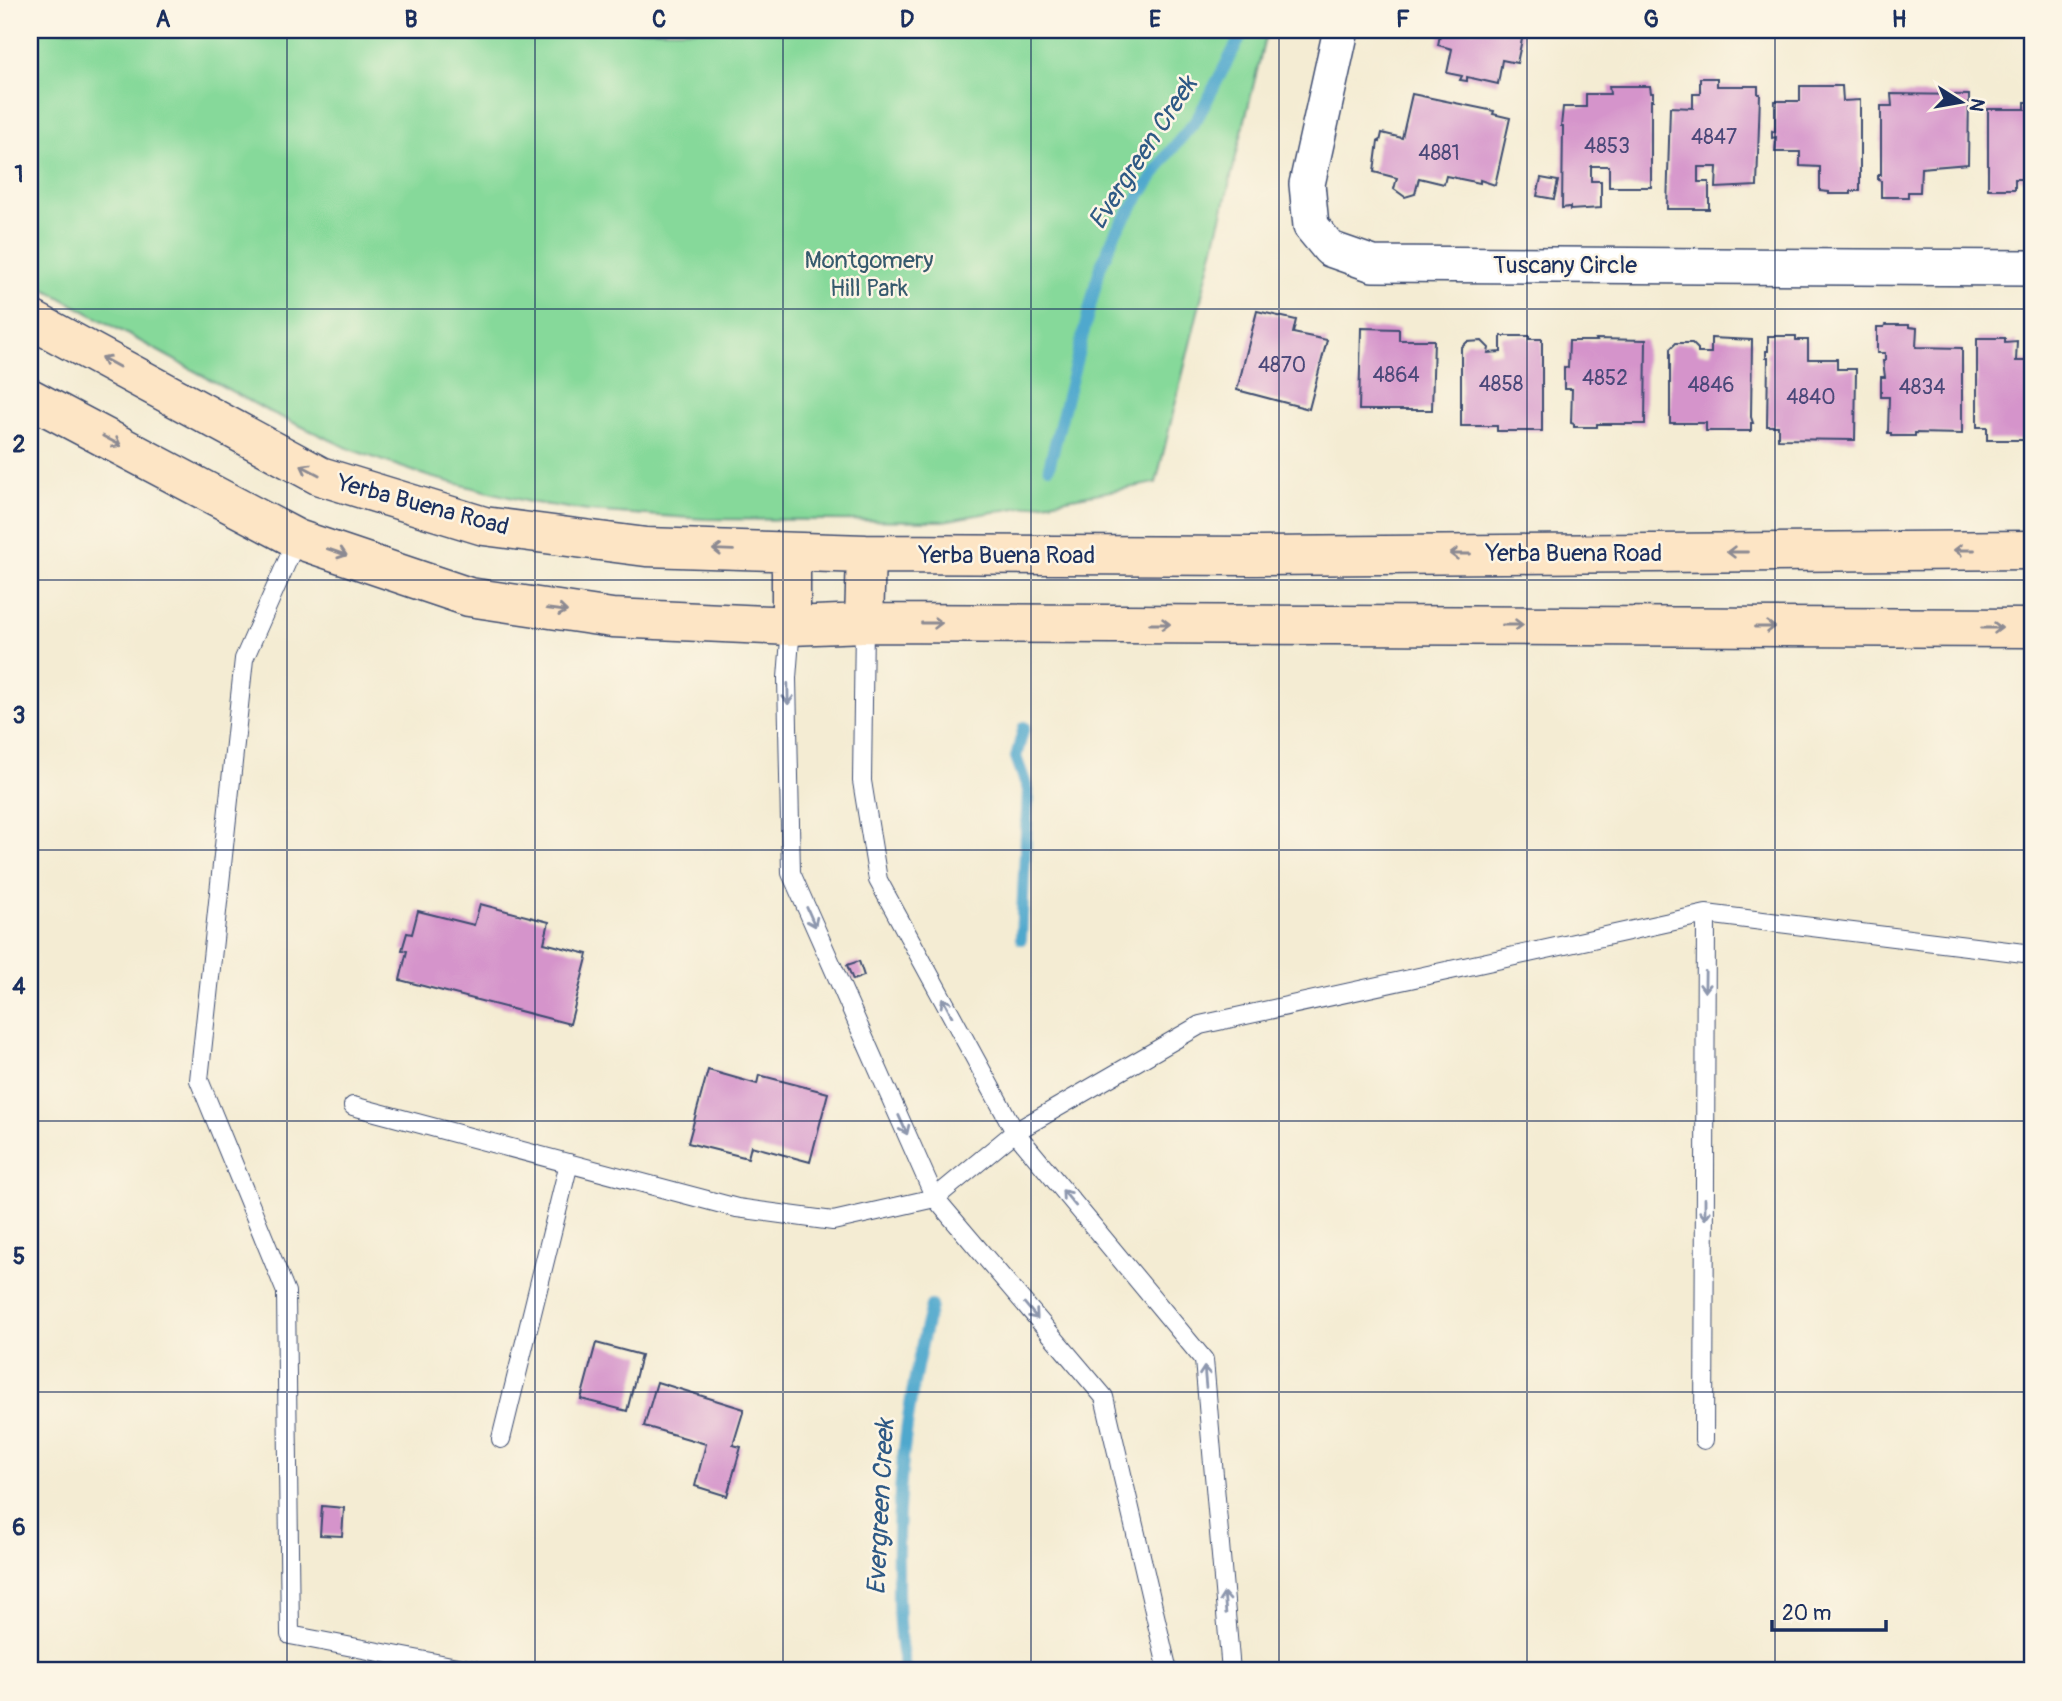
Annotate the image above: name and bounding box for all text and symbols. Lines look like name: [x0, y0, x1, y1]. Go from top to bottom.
text: A: [156, 5, 171, 34]
text: B: [404, 5, 418, 34]
text: C: [652, 5, 666, 34]
text: D: [900, 5, 914, 34]
text: E: [1149, 5, 1161, 34]
text: F: [1396, 5, 1410, 34]
text: G: [1643, 5, 1659, 34]
text: H: [1892, 5, 1906, 34]
north arrow: [1926, 66, 1996, 136]
water label: Evergreen Creek: [1082, 69, 1205, 235]
text: N: [1964, 96, 1990, 114]
house number: 4847: [1691, 124, 1737, 151]
house number: 4853: [1584, 133, 1630, 160]
house number: 4881: [1418, 140, 1460, 167]
text: 1: [15, 160, 24, 189]
park label: Montgomery Hill Park: [804, 246, 934, 303]
street label: Tuscany Circle: [1493, 251, 1637, 280]
house number: 4870: [1258, 352, 1306, 379]
one-way arrow: [100, 355, 120, 369]
house number: 4864: [1372, 362, 1420, 389]
house number: 4852: [1582, 365, 1628, 392]
house number: 4858: [1479, 371, 1523, 398]
house number: 4846: [1687, 372, 1735, 399]
house number: 4834: [1899, 374, 1945, 401]
house number: 4840: [1786, 384, 1836, 411]
text: 2: [13, 430, 26, 459]
one-way arrow: [101, 435, 122, 449]
one-way arrow: [300, 463, 320, 477]
street label: Yerba Buena Road: [333, 468, 512, 542]
street label: Yerba Buena Road: [1485, 539, 1662, 568]
street label: Yerba Buena Road: [918, 541, 1095, 570]
one-way arrow: [712, 543, 735, 556]
one-way arrow: [1953, 543, 1976, 557]
one-way arrow: [1725, 545, 1748, 559]
one-way arrow: [326, 547, 348, 560]
one-way arrow: [1449, 547, 1472, 561]
one-way arrow: [545, 603, 568, 616]
one-way arrow: [920, 616, 943, 630]
one-way arrow: [1148, 617, 1171, 631]
one-way arrow: [1501, 618, 1524, 632]
one-way arrow: [1753, 620, 1776, 634]
one-way arrow: [1980, 621, 2003, 635]
one-way arrow: [781, 682, 794, 705]
text: 3: [13, 701, 25, 730]
one-way arrow: [805, 906, 818, 927]
one-way arrow: [1698, 970, 1712, 993]
text: 4: [12, 972, 26, 1001]
one-way arrow: [940, 997, 953, 1018]
one-way arrow: [897, 1114, 910, 1135]
one-way arrow: [1061, 1189, 1077, 1207]
one-way arrow: [1698, 1198, 1712, 1221]
text: 5: [13, 1242, 25, 1271]
one-way arrow: [1023, 1301, 1039, 1319]
one-way arrow: [1198, 1366, 1211, 1388]
water label: Evergreen Creek: [860, 1416, 902, 1596]
text: 6: [12, 1513, 26, 1542]
scale bar: [1772, 1589, 1885, 1633]
one-way arrow: [1218, 1592, 1231, 1615]
text: 20 m: [1782, 1600, 1831, 1627]

